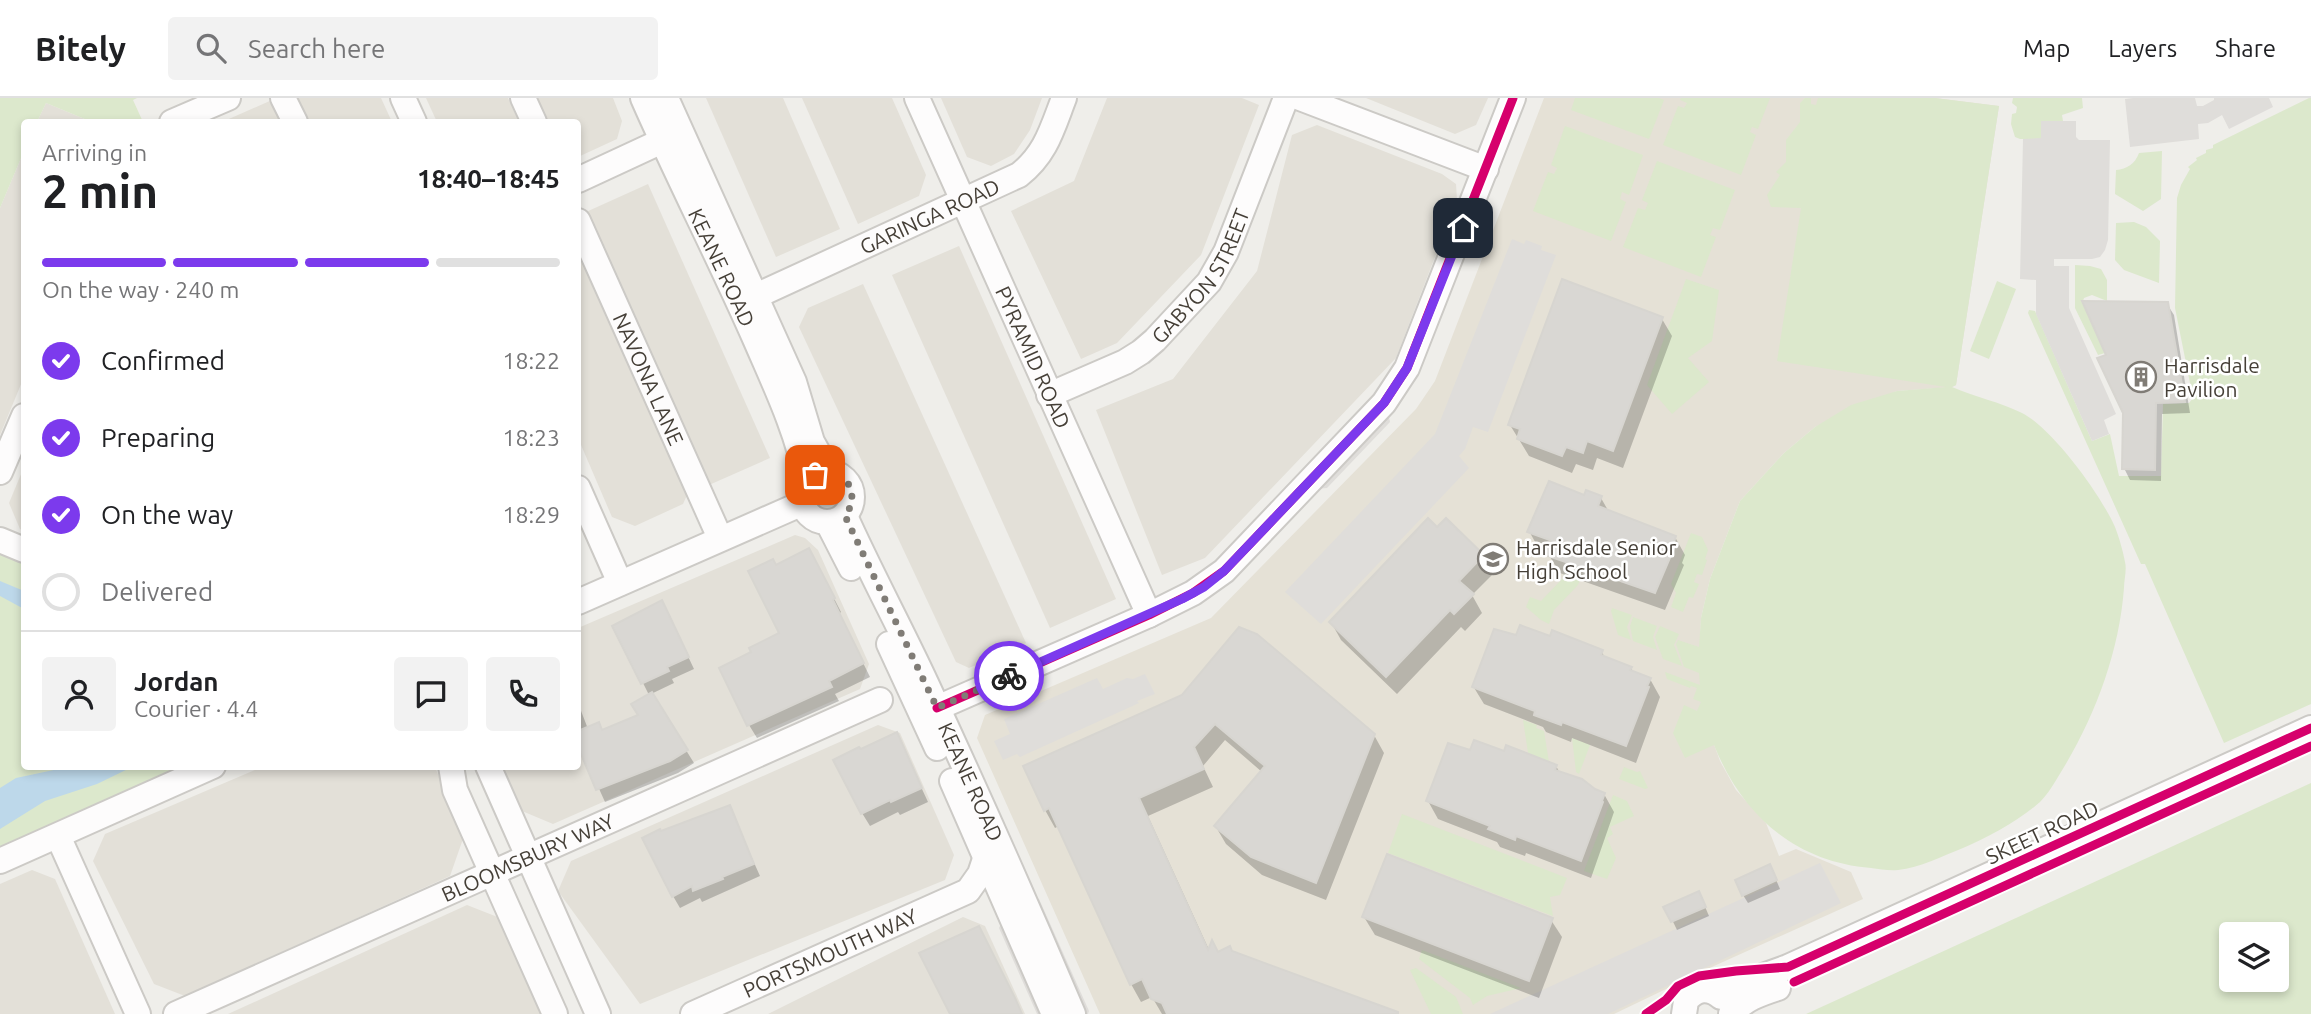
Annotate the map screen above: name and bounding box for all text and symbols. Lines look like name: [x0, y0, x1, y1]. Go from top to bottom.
search box: [168, 17, 658, 80]
icon: search: [192, 29, 230, 67]
text: Bitely: [35, 30, 126, 67]
text: Search here: [248, 34, 385, 63]
text: Map: [2023, 35, 2070, 62]
text: Layers: [2108, 35, 2177, 62]
text: Share: [2215, 35, 2276, 62]
text: Arriving in: [42, 140, 147, 165]
text: 18:40–18:45: [417, 164, 560, 193]
text: 2 min: [42, 165, 158, 217]
street label: GARINGA ROAD: [856, 174, 1003, 259]
pin: [1433, 198, 1493, 258]
street label: KEANE ROAD: [684, 204, 760, 330]
street label: GABYON STREET: [1146, 205, 1254, 348]
icon: home: [1444, 209, 1482, 247]
text: On the way · 240 m: [42, 277, 239, 302]
street label: PYRAMID ROAD: [991, 282, 1076, 432]
street label: NAVONA LANE: [609, 309, 689, 449]
icon: check: [42, 342, 80, 380]
text: Confirmed: [101, 346, 225, 375]
text: 18:22: [502, 348, 560, 373]
place label: Harrisdale Pavilion: [2164, 353, 2260, 401]
building icon: Harrisdale Pavilion: [2124, 360, 2158, 394]
icon: check: [42, 419, 80, 457]
text: Preparing: [101, 423, 215, 452]
text: 18:23: [502, 425, 560, 450]
pin: [785, 445, 845, 505]
icon: bag: [796, 456, 834, 494]
icon: check: [42, 496, 80, 534]
text: On the way: [101, 500, 233, 529]
text: 18:29: [502, 502, 560, 527]
place label: Harrisdale Senior High School: [1516, 535, 1677, 583]
school or university icon: Harrisdale Senior High School: [1476, 542, 1510, 576]
text: Delivered: [101, 577, 213, 606]
courier: [974, 641, 1044, 711]
button: person: [42, 657, 116, 731]
button: chat: [394, 657, 468, 731]
button: phone: [486, 657, 560, 731]
icon: bike: [990, 657, 1028, 695]
text: Jordan: [134, 667, 219, 696]
text: Courier · 4.4: [134, 696, 258, 721]
street label: KEANE ROAD: [934, 718, 1008, 845]
street label: SKEET ROAD: [1982, 795, 2102, 869]
street label: BLOOMSBURY WAY: [438, 808, 618, 906]
street label: PORTSMOUTH WAY: [739, 903, 921, 1002]
map controls: [2219, 922, 2289, 992]
button: layers: [2219, 922, 2289, 992]

